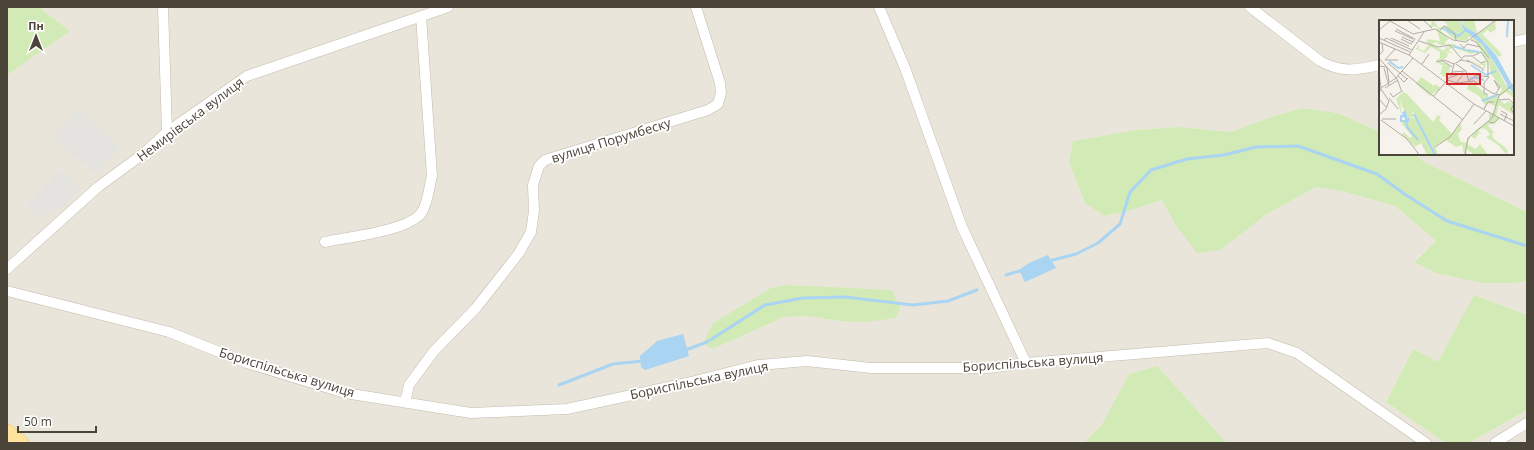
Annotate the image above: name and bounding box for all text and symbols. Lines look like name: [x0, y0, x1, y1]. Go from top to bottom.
north arrow: [16, 16, 56, 56]
text: Пн: [28, 18, 44, 33]
inset map: [1379, 20, 1514, 155]
street label: Немирівська вулиця: [133, 73, 247, 165]
street label: вулиця Порумбеску: [549, 113, 673, 167]
street label: Бориспільська вулиця: [217, 343, 357, 401]
street label: Бориспільська вулиця: [962, 348, 1104, 376]
street label: Бориспільська вулиця: [628, 357, 770, 403]
scale bar: [18, 408, 96, 434]
text: 50 m: [24, 413, 52, 430]

